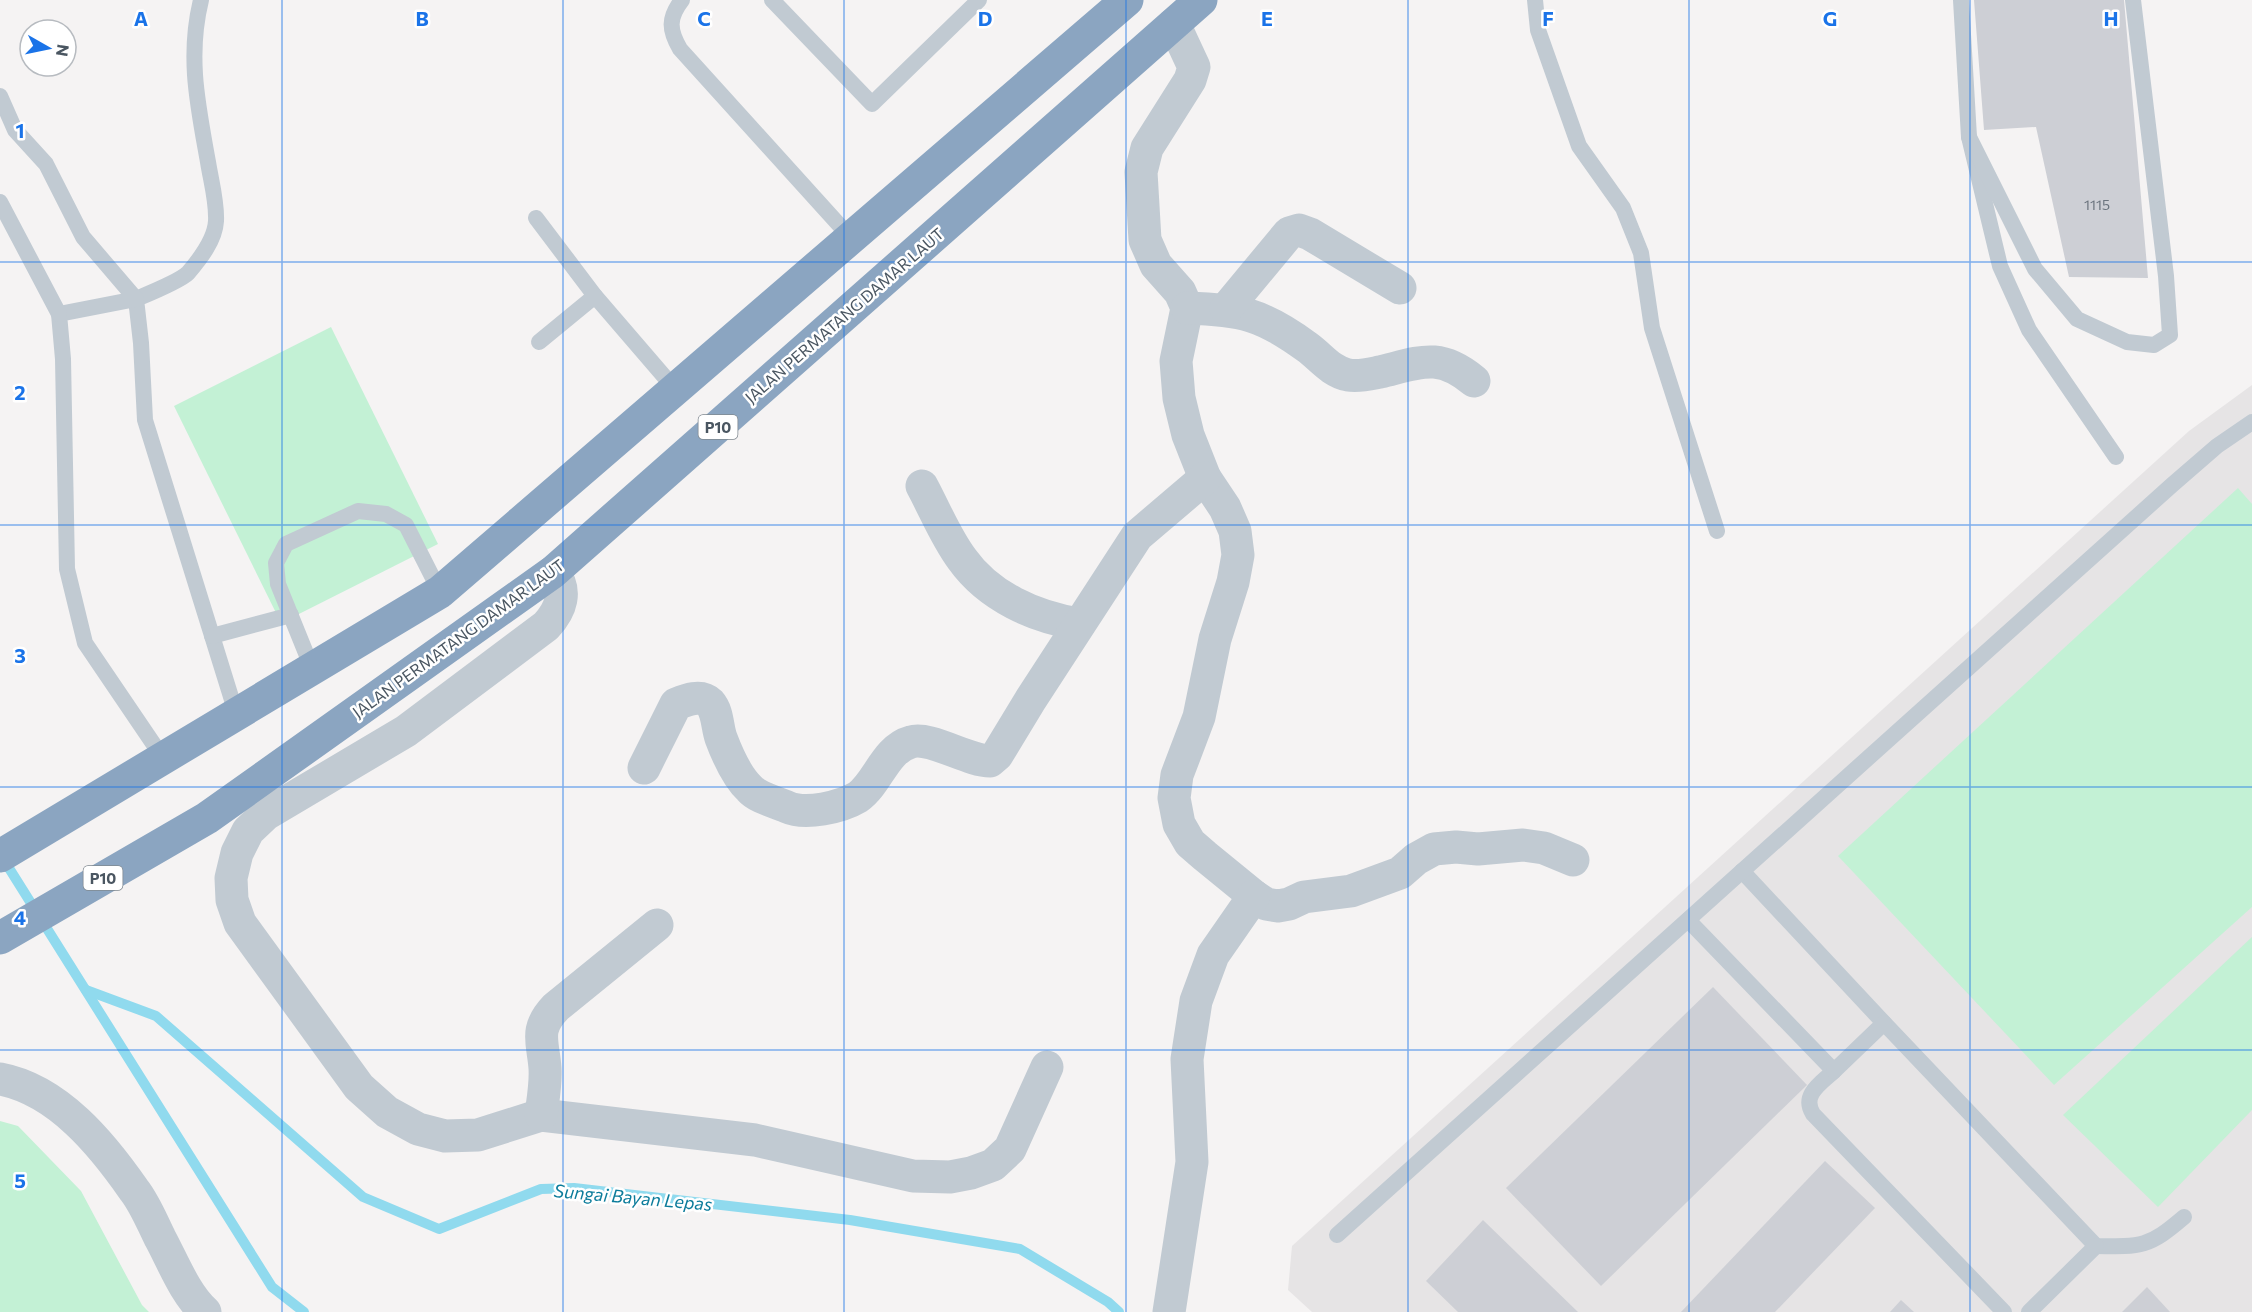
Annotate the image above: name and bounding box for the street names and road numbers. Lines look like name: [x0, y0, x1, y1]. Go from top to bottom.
street label: JALAN PERMATANG DAMAR LAUT: [741, 223, 947, 407]
road number: P10: [698, 415, 738, 439]
street label: JALAN PERMATANG DAMAR LAUT: [348, 555, 568, 721]
road number: P10: [84, 866, 122, 890]

